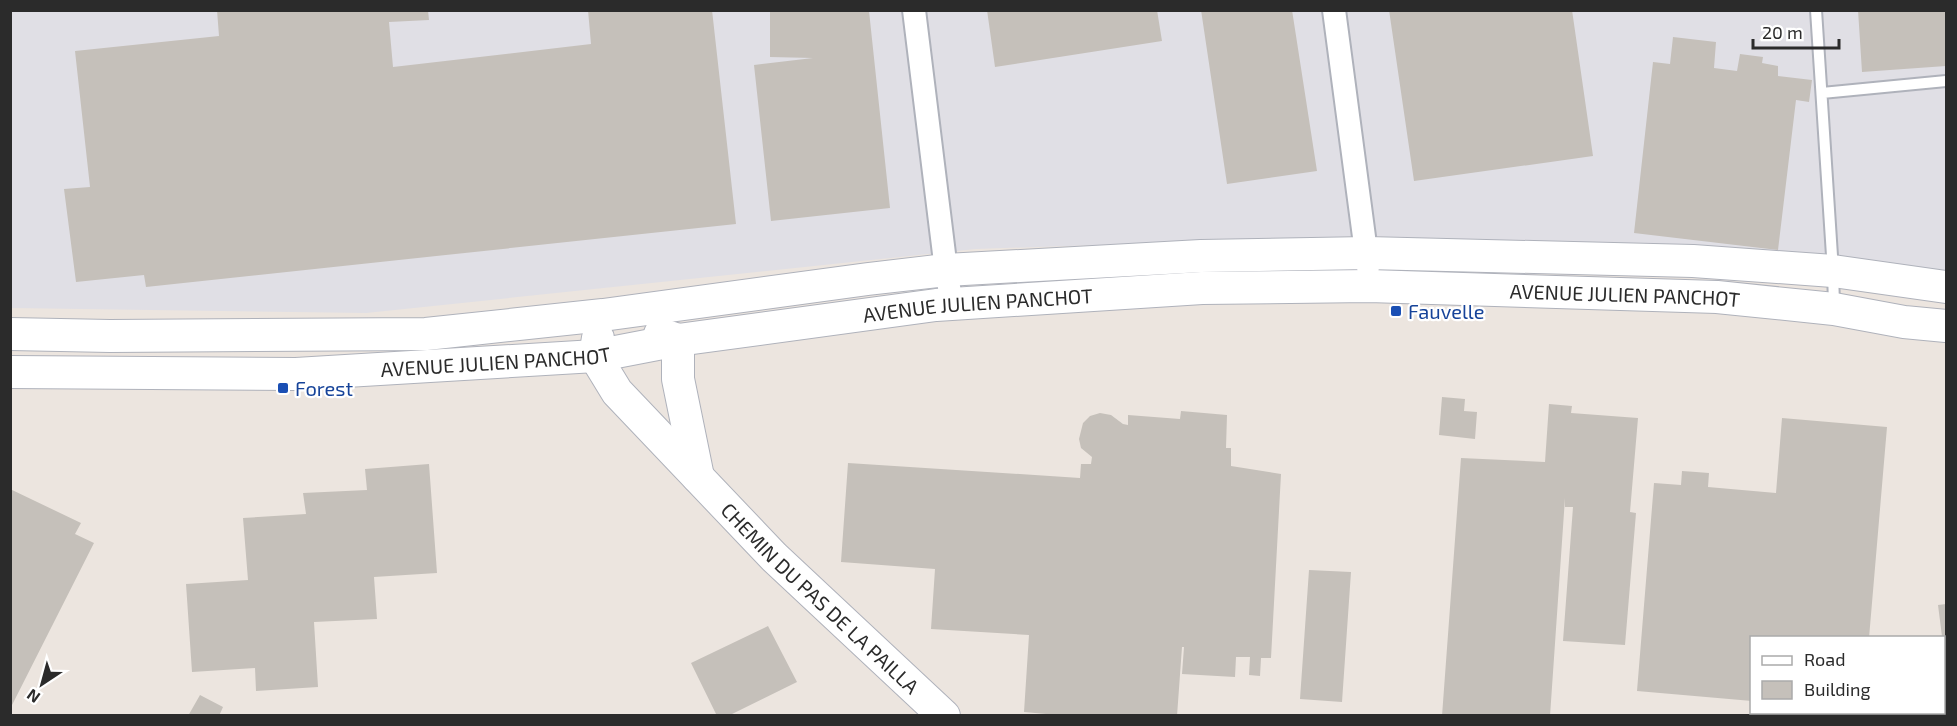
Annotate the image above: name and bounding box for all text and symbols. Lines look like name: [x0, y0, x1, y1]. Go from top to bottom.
scale bar: [1753, 12, 1838, 50]
text: 20 m: [1762, 21, 1803, 43]
street label: AVENUE JULIEN PANCHOT: [1509, 278, 1742, 311]
street label: AVENUE JULIEN PANCHOT: [861, 283, 1094, 327]
place label: Fauvelle: [1408, 299, 1485, 323]
marker: Fauvelle: [1389, 304, 1403, 318]
street label: AVENUE JULIEN PANCHOT: [380, 341, 613, 381]
place label: Forest: [295, 376, 353, 400]
marker: Forest: [276, 381, 290, 395]
street label: CHEMIN DU PAS DE LA PAILLA: [717, 497, 925, 699]
legend: [1750, 636, 1945, 714]
text: Road: [1804, 648, 1845, 670]
north arrow: [12, 654, 72, 714]
text: Building: [1804, 678, 1871, 700]
text: N: [23, 685, 43, 708]

